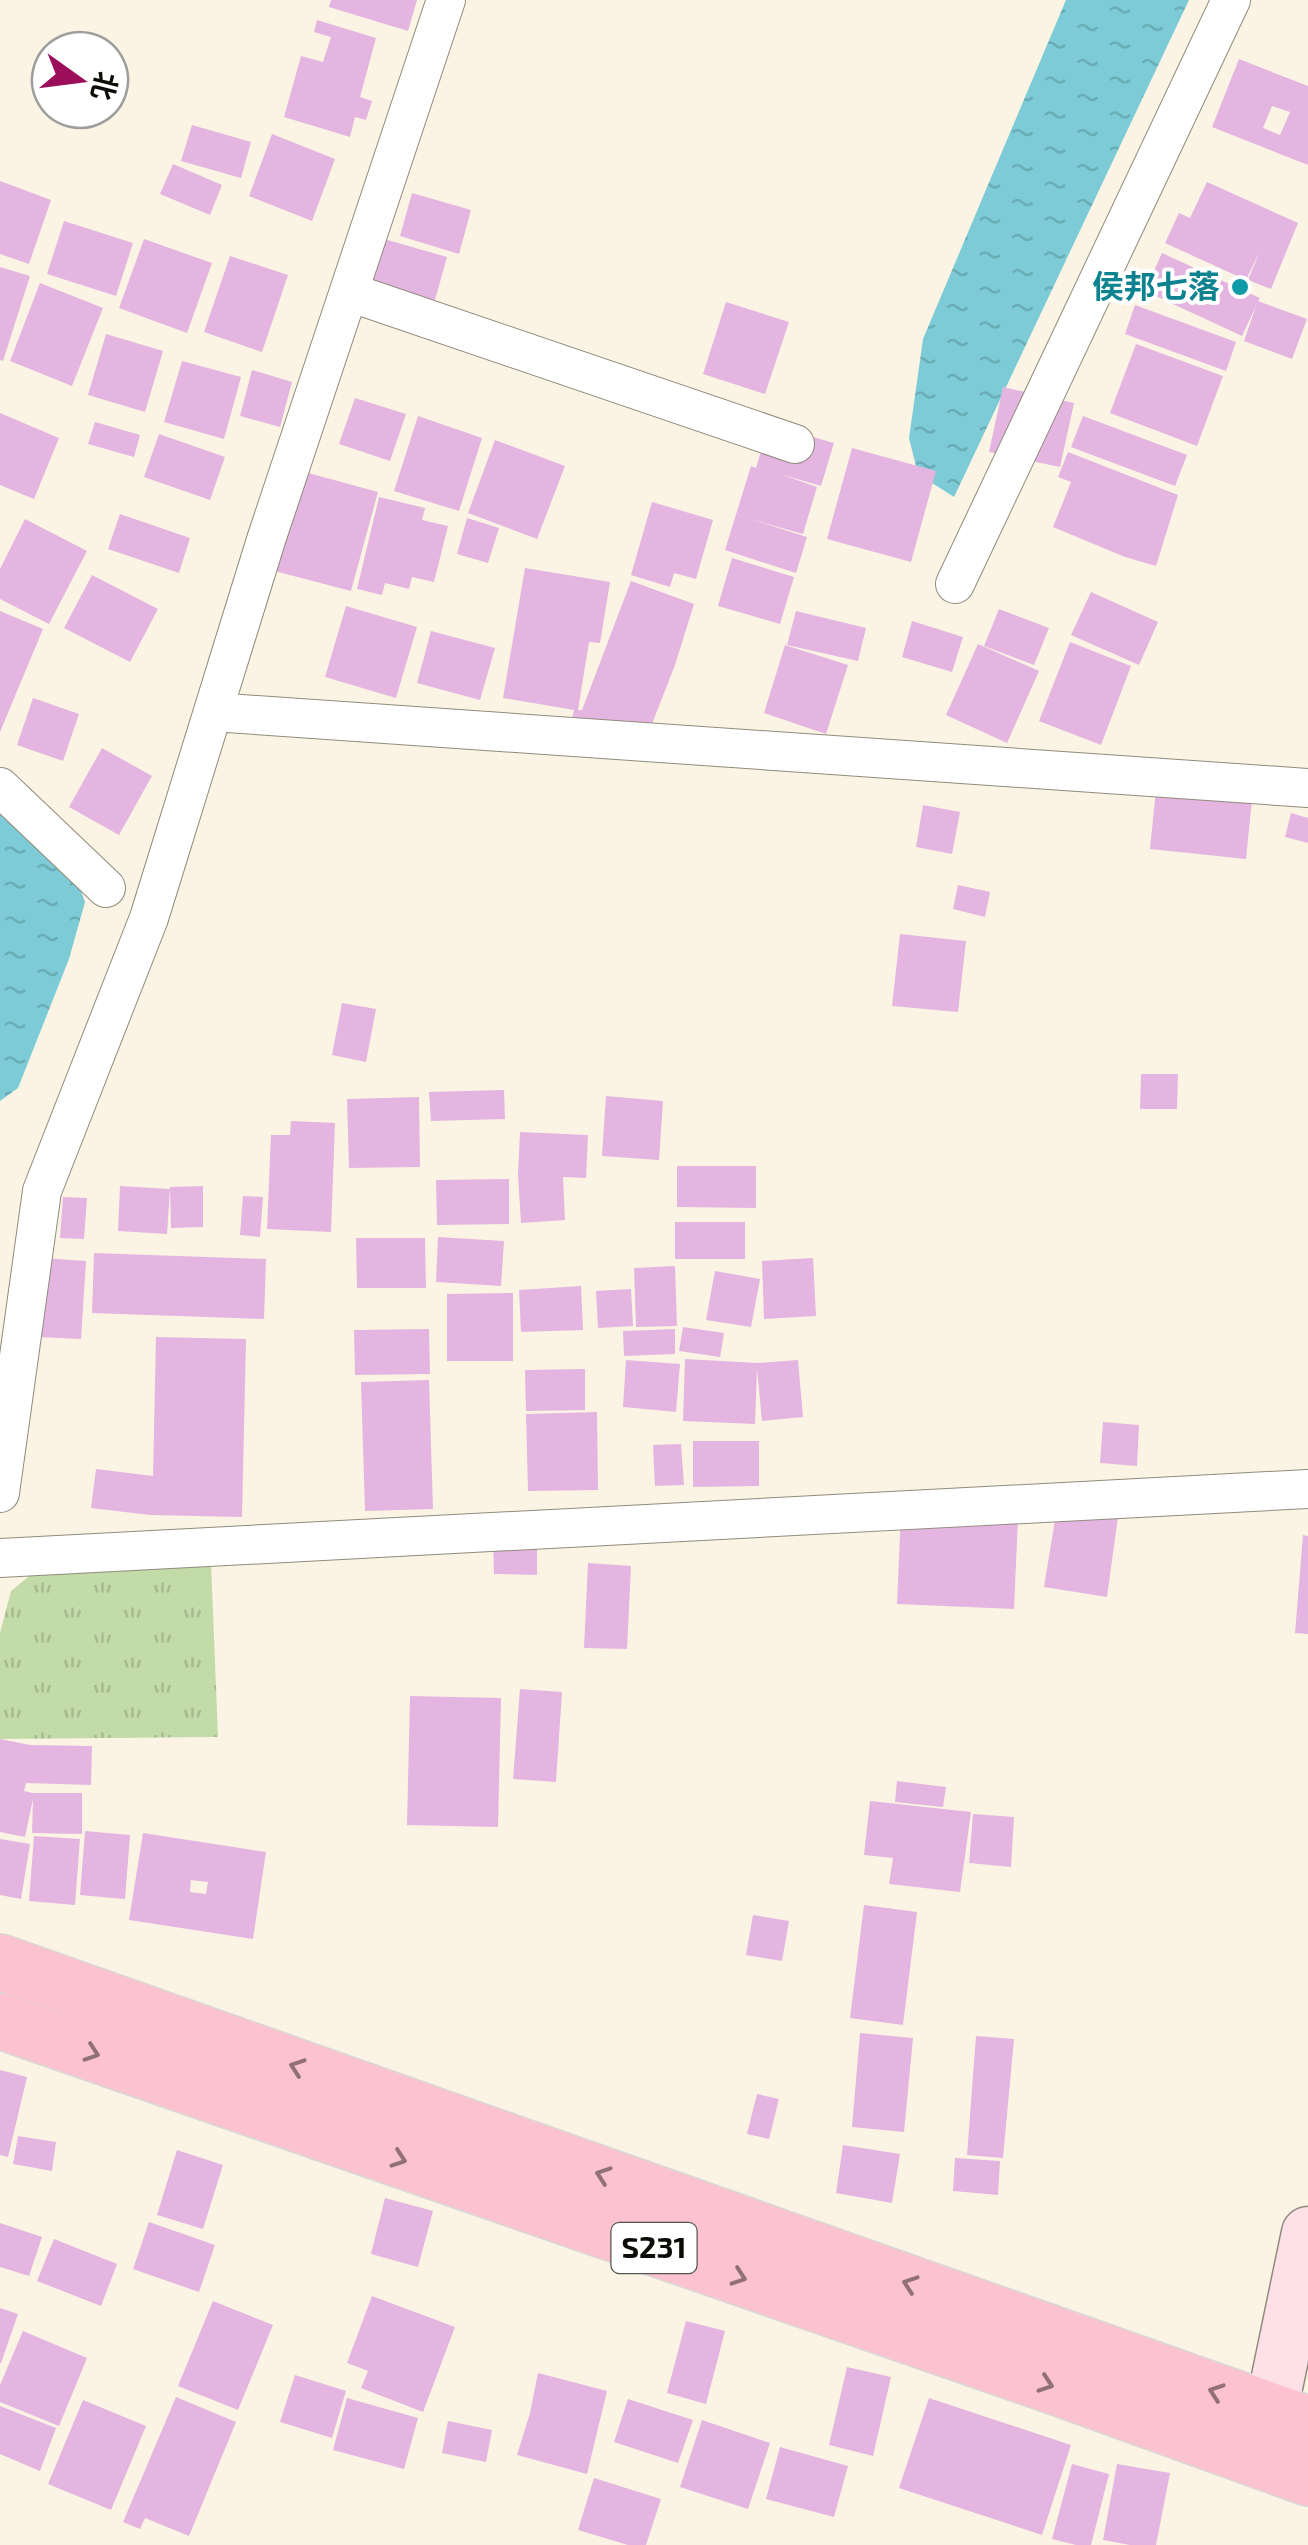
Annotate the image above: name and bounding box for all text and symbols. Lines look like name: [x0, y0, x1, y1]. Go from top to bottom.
north arrow: [30, 30, 130, 130]
text: 北: [85, 69, 125, 104]
place label: 侯邦七落: [1092, 266, 1220, 304]
marker: 侯邦七落: [1229, 276, 1251, 298]
one-way arrow: [83, 2041, 100, 2062]
one-way arrow: [289, 2058, 306, 2079]
one-way arrow: [390, 2148, 407, 2168]
one-way arrow: [596, 2166, 613, 2187]
road number: S231: [612, 2223, 696, 2273]
one-way arrow: [730, 2266, 747, 2286]
one-way arrow: [902, 2275, 919, 2295]
one-way arrow: [1037, 2372, 1054, 2393]
one-way arrow: [1208, 2383, 1225, 2404]

